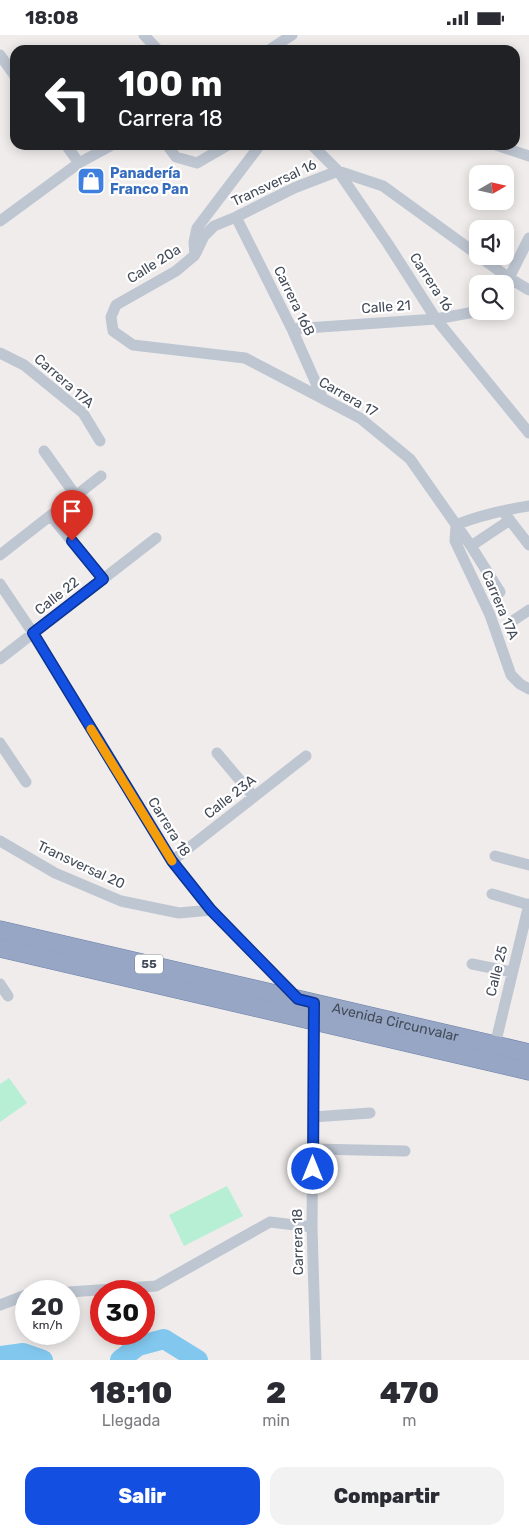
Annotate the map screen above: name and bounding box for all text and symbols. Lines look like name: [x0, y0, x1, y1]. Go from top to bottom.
text: 18:08: [25, 6, 79, 29]
text: 100 m: [118, 63, 223, 105]
icon: left: [35, 65, 100, 130]
text: Carrera 18: [118, 105, 223, 132]
street label: Transversal 16: [229, 156, 319, 210]
place label: Panadería Franco Pan: [110, 165, 188, 198]
north arrow: [469, 165, 514, 210]
map controls: [469, 165, 514, 320]
shop icon: Panadería Franco Pan: [76, 166, 106, 196]
button: sound: [469, 220, 514, 265]
street label: Calle 20a: [124, 241, 184, 287]
street label: Carrera 16: [406, 250, 456, 314]
street label: Carrera 16B: [270, 263, 318, 339]
button: search: [469, 275, 514, 320]
street label: Calle 21: [361, 297, 411, 317]
street label: Carrera 17A: [31, 350, 98, 412]
street label: Carrera 17: [316, 373, 380, 421]
pin: [51, 490, 93, 541]
icon: arrive: [58, 497, 86, 525]
street label: Carrera 17A: [478, 568, 522, 643]
street label: Calle 22: [31, 573, 83, 619]
street label: Calle 23A: [201, 771, 260, 823]
street label: Carrera 18: [144, 794, 194, 860]
street label: Transversal 20: [34, 837, 128, 893]
street label: Calle 25: [483, 944, 511, 998]
road number: 55: [135, 955, 163, 974]
street label: Avenida Circunvalar: [330, 999, 461, 1045]
position arrow: [286, 1142, 338, 1194]
street label: Carrera 18: [289, 1208, 307, 1275]
speed limit sign: 30: [90, 1280, 155, 1345]
text: 20: [31, 1292, 64, 1321]
text: km/h: [33, 1318, 62, 1332]
text: 18:10: [90, 1375, 172, 1411]
text: 2: [266, 1375, 286, 1411]
text: 470: [380, 1375, 439, 1411]
text: Llegada: [102, 1411, 160, 1430]
text: min: [262, 1411, 290, 1430]
text: m: [402, 1411, 417, 1430]
button: Salir: [25, 1467, 260, 1525]
button: Compartir: [270, 1467, 504, 1525]

